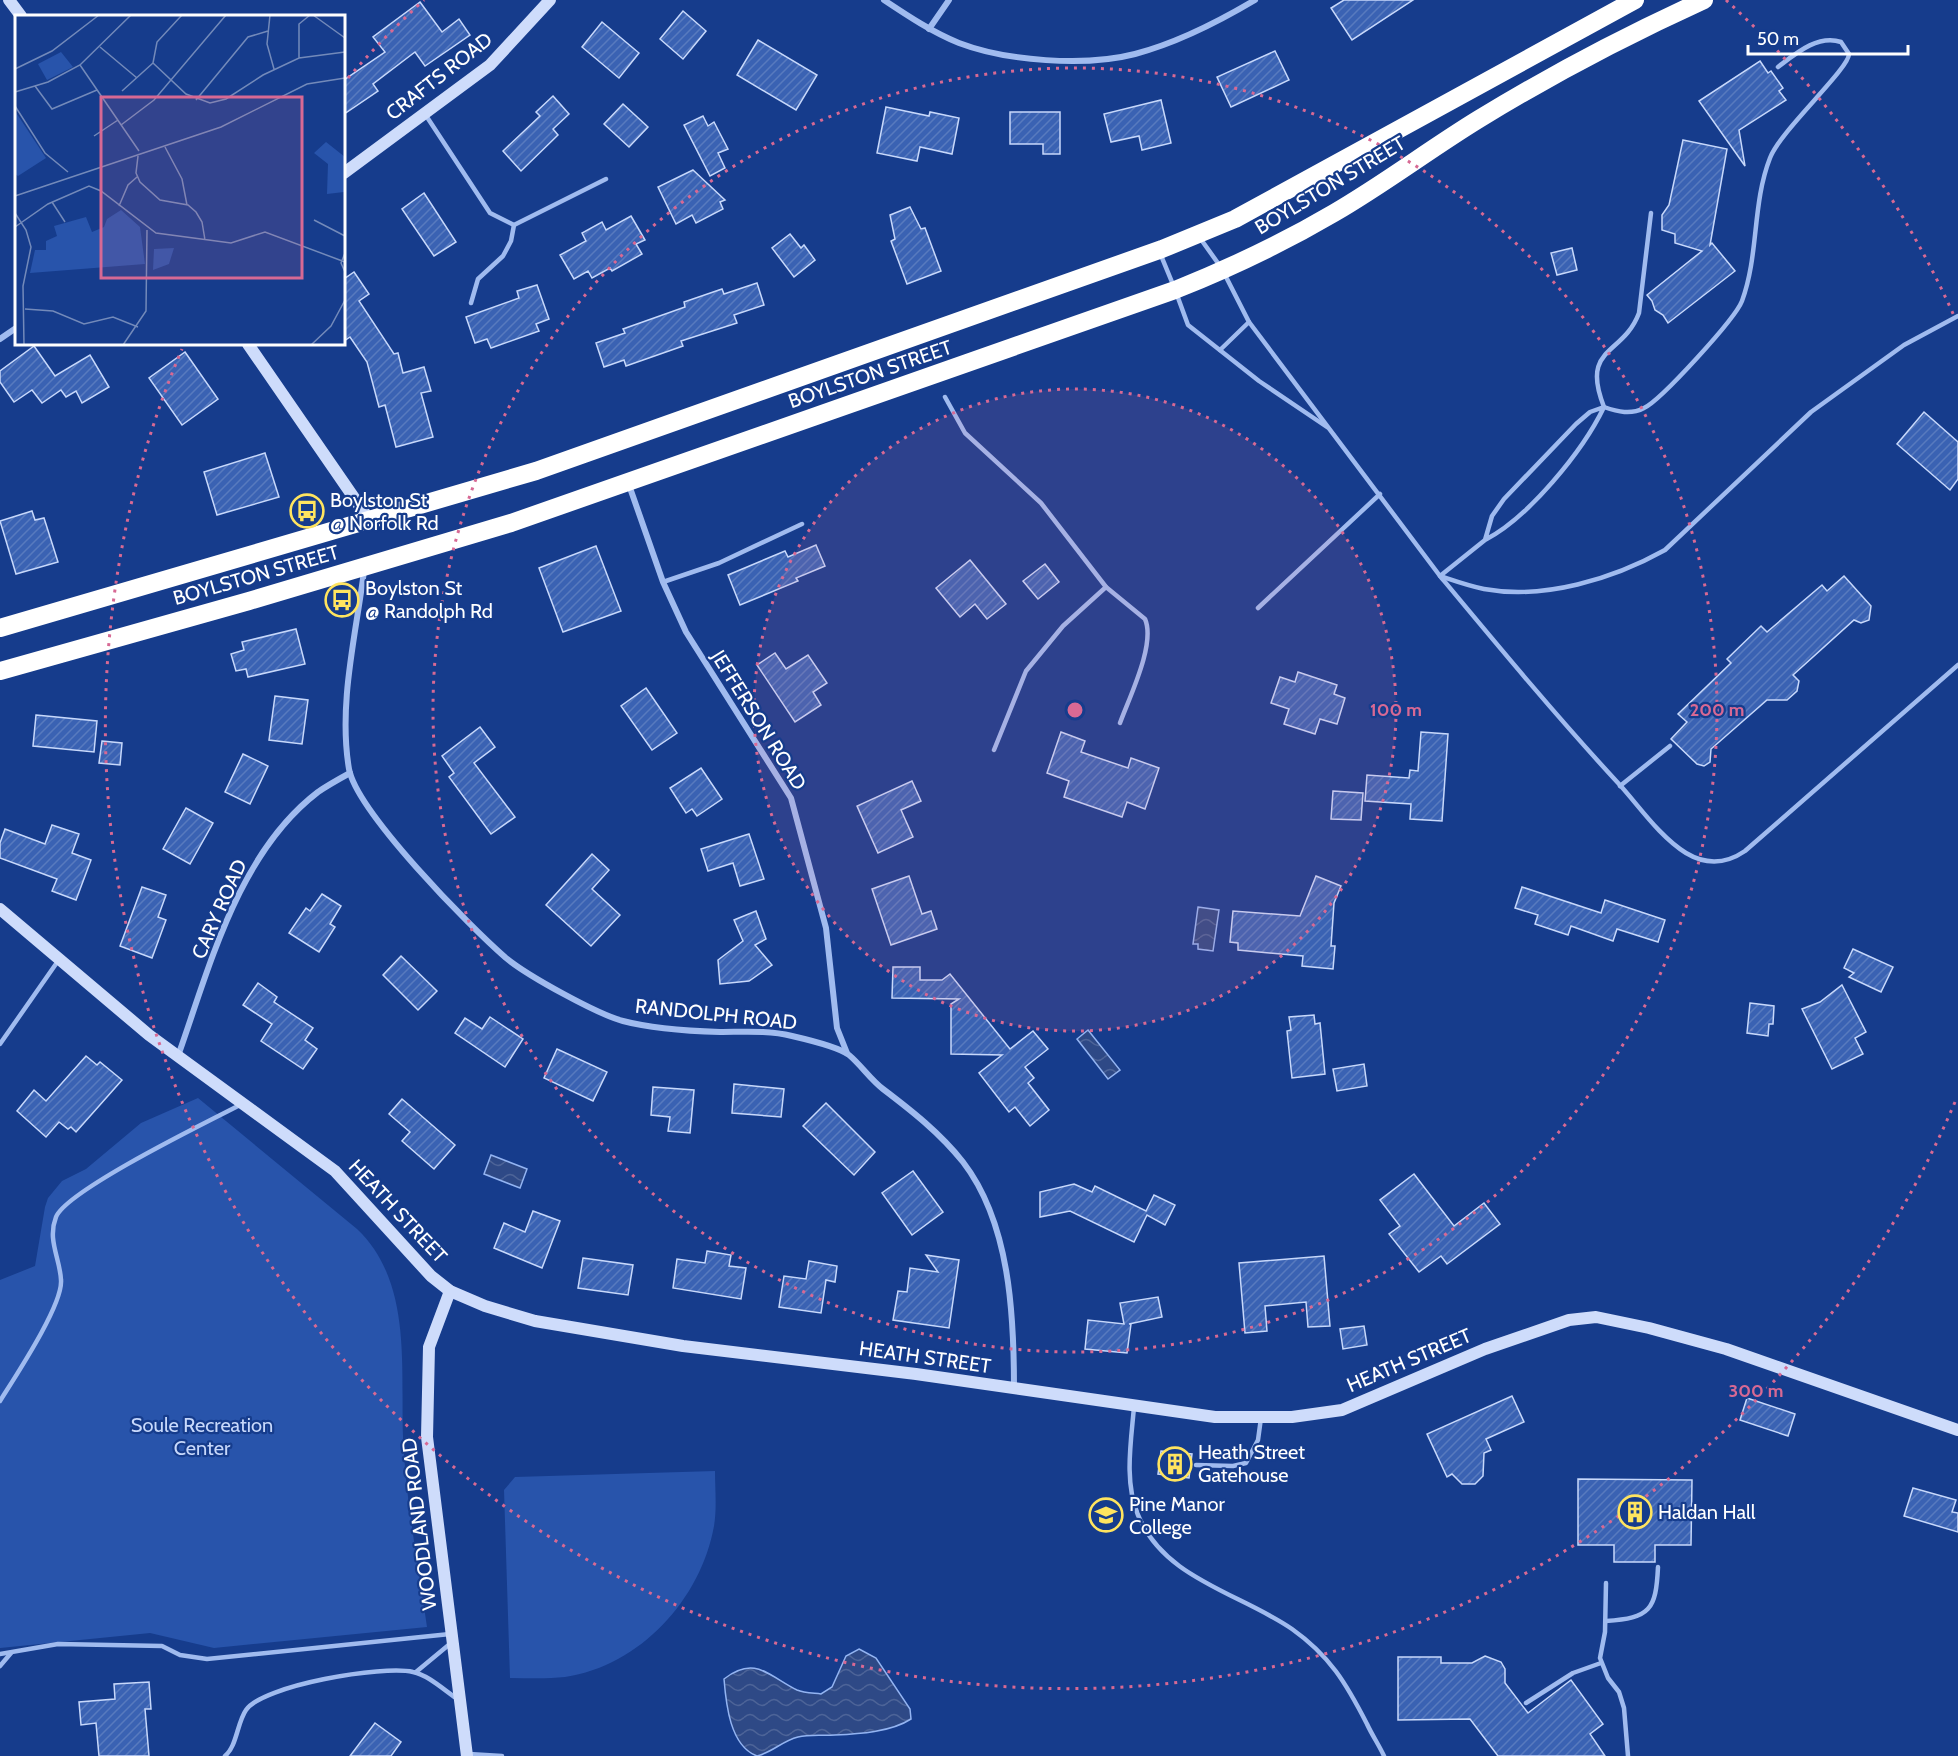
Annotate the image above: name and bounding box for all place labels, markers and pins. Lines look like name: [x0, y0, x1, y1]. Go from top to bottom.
place label: Boylston St @ Norfolk Rd: [330, 488, 439, 535]
bus stop icon: Boylston St @ Norfolk Rd: [289, 493, 325, 529]
place label: Boylston St @ Randolph Rd: [365, 576, 493, 623]
bus stop icon: Boylston St @ Randolph Rd: [324, 582, 360, 618]
centre of rings: [1065, 700, 1085, 720]
place label: Heath Street Gatehouse: [1198, 1440, 1305, 1487]
building icon: Heath Street Gatehouse: [1157, 1446, 1193, 1482]
place label: Pine Manor College: [1129, 1492, 1225, 1539]
building icon: Haldan Hall: [1617, 1494, 1653, 1530]
school or university icon: Pine Manor College: [1088, 1497, 1124, 1533]
place label: Haldan Hall: [1658, 1500, 1756, 1524]

